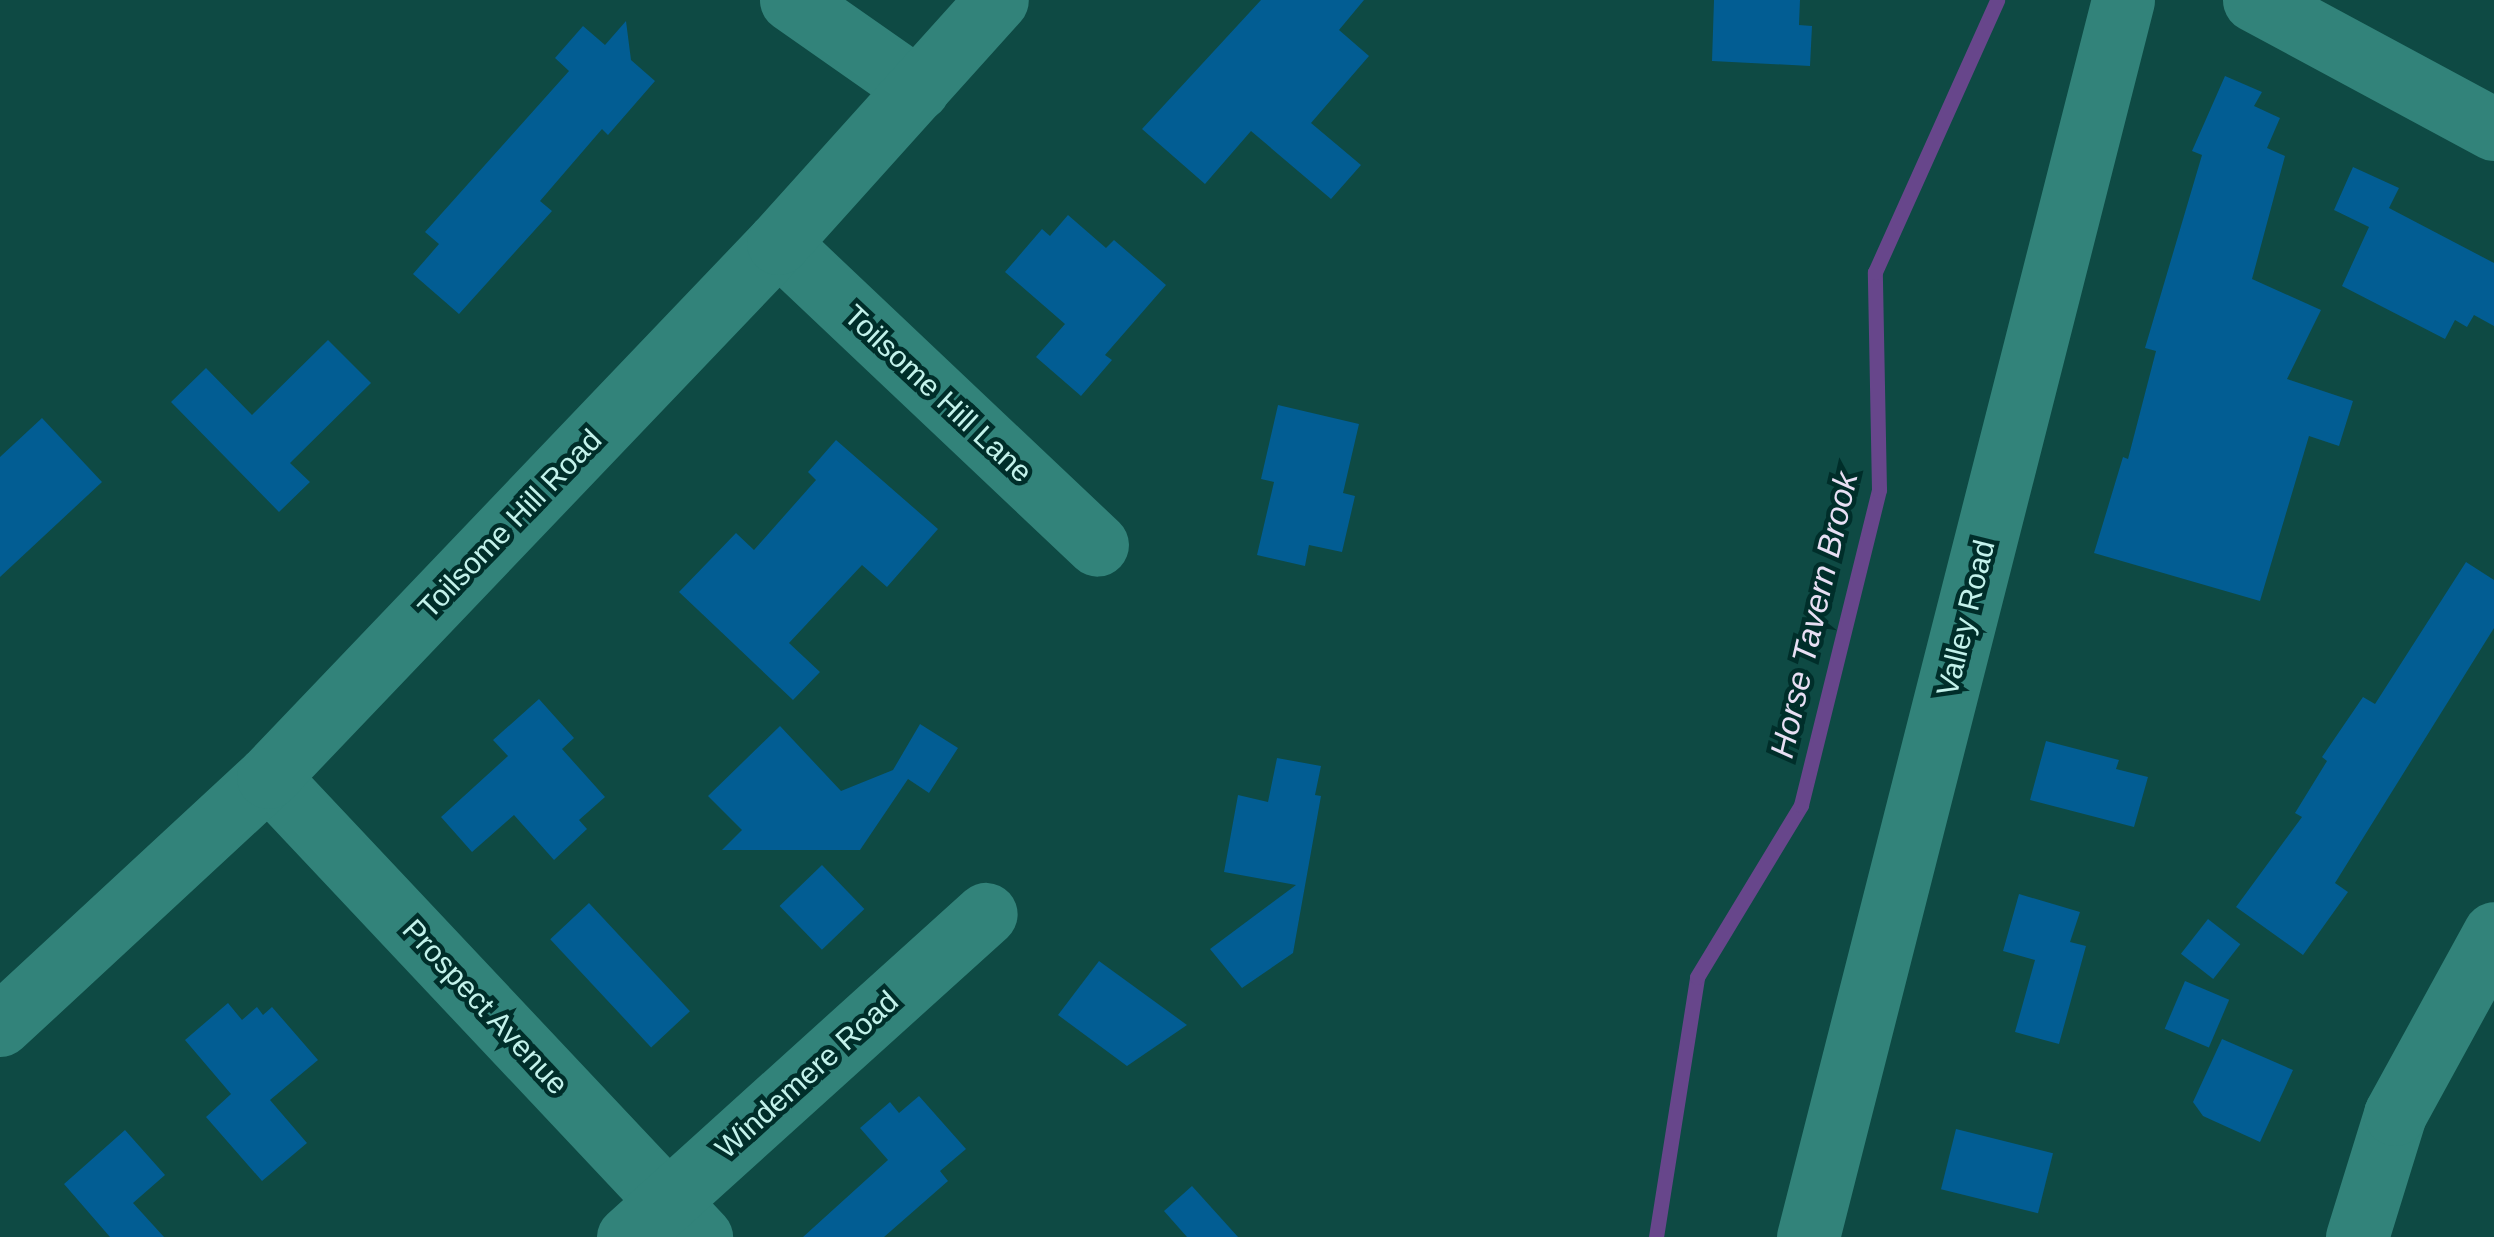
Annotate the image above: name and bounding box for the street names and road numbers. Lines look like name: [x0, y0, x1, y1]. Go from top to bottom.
street label: Toilsome Hill Lane: [837, 298, 1039, 490]
street label: Toilsome Hill Road: [411, 422, 609, 626]
street label: Valley Road: [1929, 536, 2003, 700]
street label: Prospect Avenue: [394, 911, 576, 1103]
street label: Windemere Road: [708, 984, 906, 1166]

